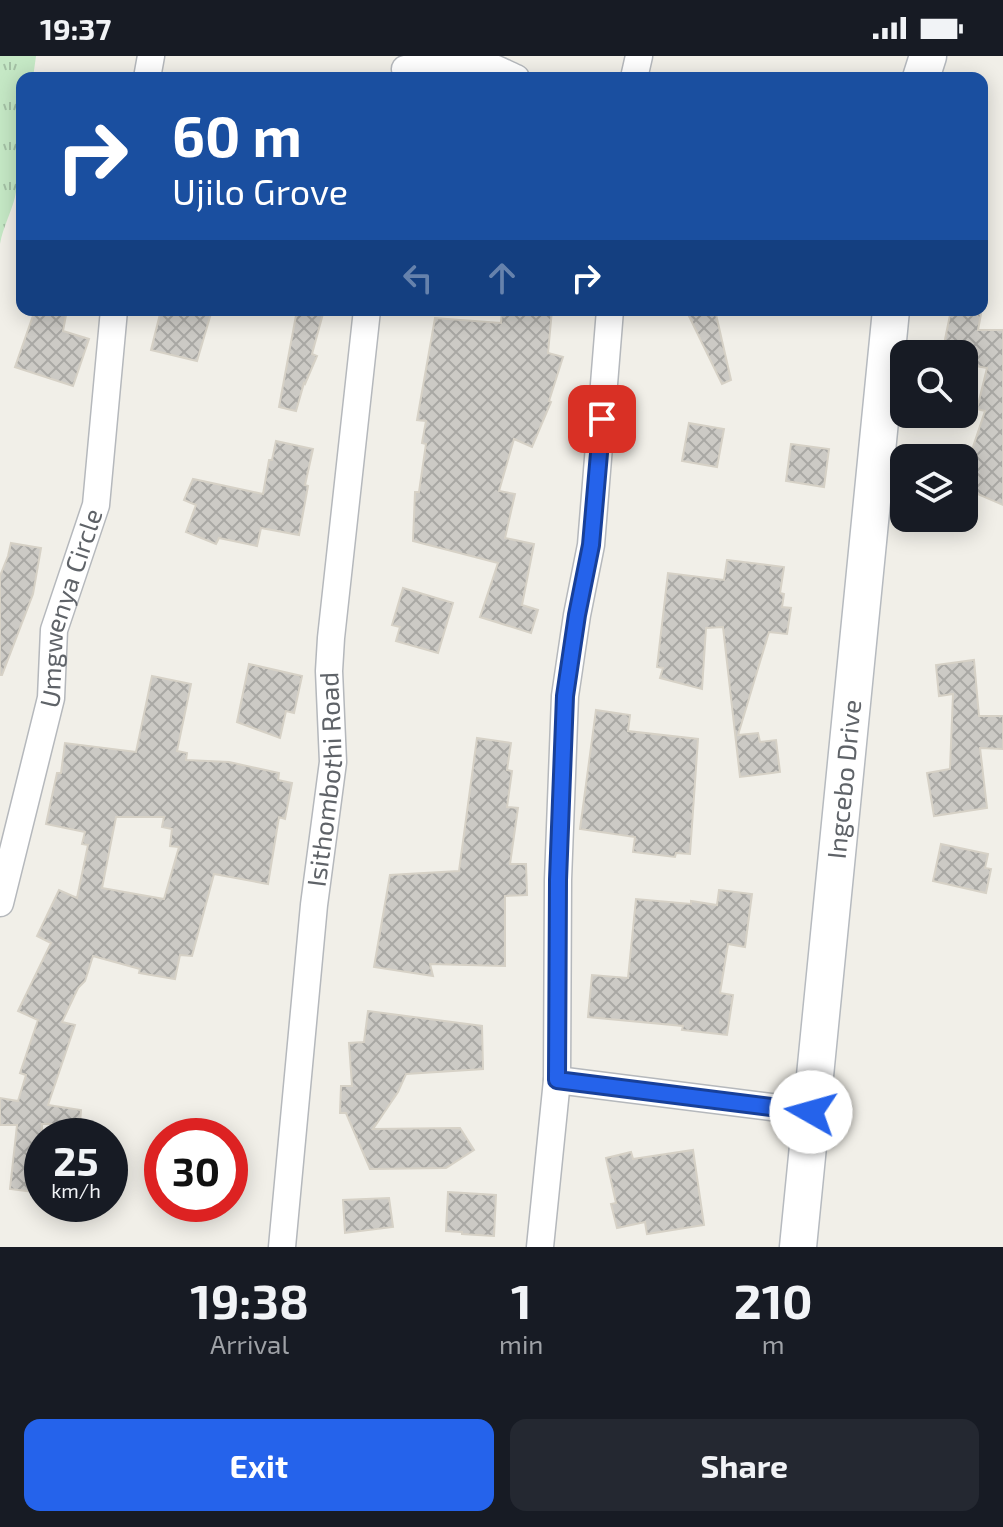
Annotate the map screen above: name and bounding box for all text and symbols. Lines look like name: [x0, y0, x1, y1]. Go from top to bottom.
text: 19:37: [40, 10, 111, 46]
text: 60 m: [172, 101, 302, 168]
icon: right: [40, 104, 144, 208]
text: Ujilo Grove: [172, 169, 348, 212]
icon: left: [396, 256, 440, 300]
icon: ahead: [480, 256, 524, 300]
icon: right: [564, 256, 608, 300]
map controls: [890, 340, 978, 532]
button: search: [890, 340, 978, 428]
pin: [568, 385, 636, 453]
icon: arrive: [580, 397, 624, 441]
button: layers: [890, 444, 978, 532]
street label: Umgwenya Circle: [32, 504, 108, 711]
street label: Isithombothi Road: [300, 671, 347, 888]
street label: Ingcebo Drive: [820, 698, 866, 860]
position arrow: [769, 1070, 853, 1154]
speed limit sign: 30: [144, 1118, 248, 1222]
text: 25: [53, 1136, 99, 1184]
text: km/h: [51, 1178, 101, 1202]
text: 19:38: [190, 1271, 309, 1329]
text: 1: [511, 1271, 532, 1329]
text: 210: [734, 1271, 813, 1329]
text: Arrival: [210, 1328, 289, 1359]
text: min: [499, 1328, 543, 1359]
text: m: [762, 1328, 785, 1359]
button: Exit: [24, 1419, 494, 1511]
button: Share: [510, 1419, 979, 1511]

